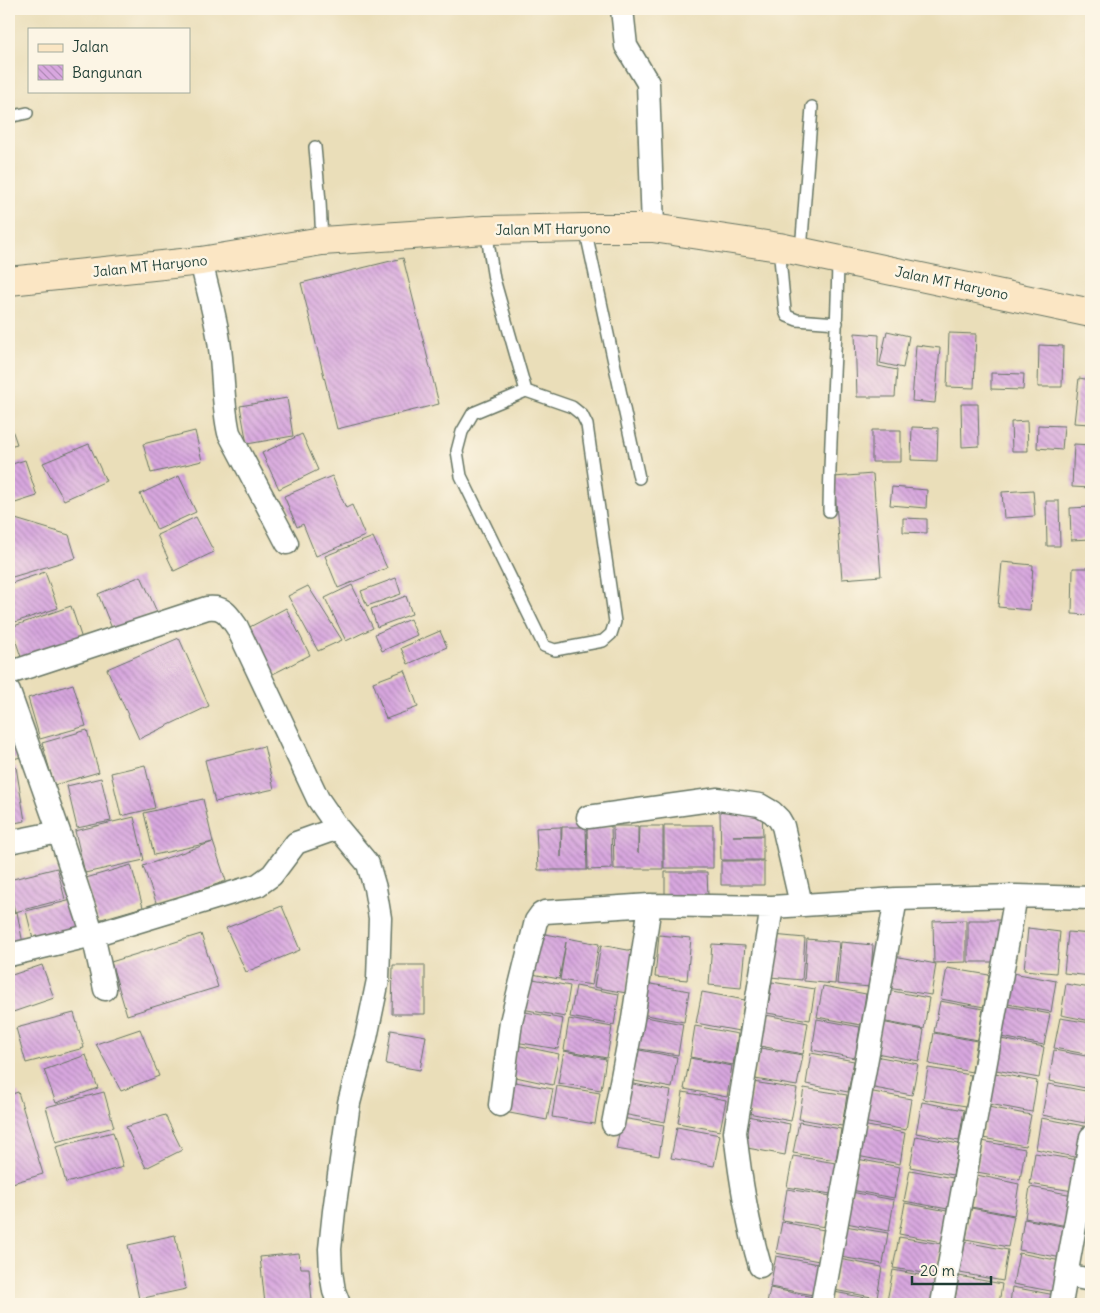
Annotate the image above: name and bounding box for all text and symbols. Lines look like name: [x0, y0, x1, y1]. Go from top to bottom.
legend: [28, 28, 190, 92]
text: Jalan: [72, 37, 109, 56]
text: Bangunan: [72, 63, 142, 82]
street label: Jalan MT Haryono: [495, 219, 611, 239]
street label: Jalan MT Haryono: [92, 251, 208, 281]
street label: Jalan MT Haryono: [894, 262, 1010, 304]
scale bar: [912, 1253, 991, 1285]
text: 20 m: [920, 1261, 955, 1280]

